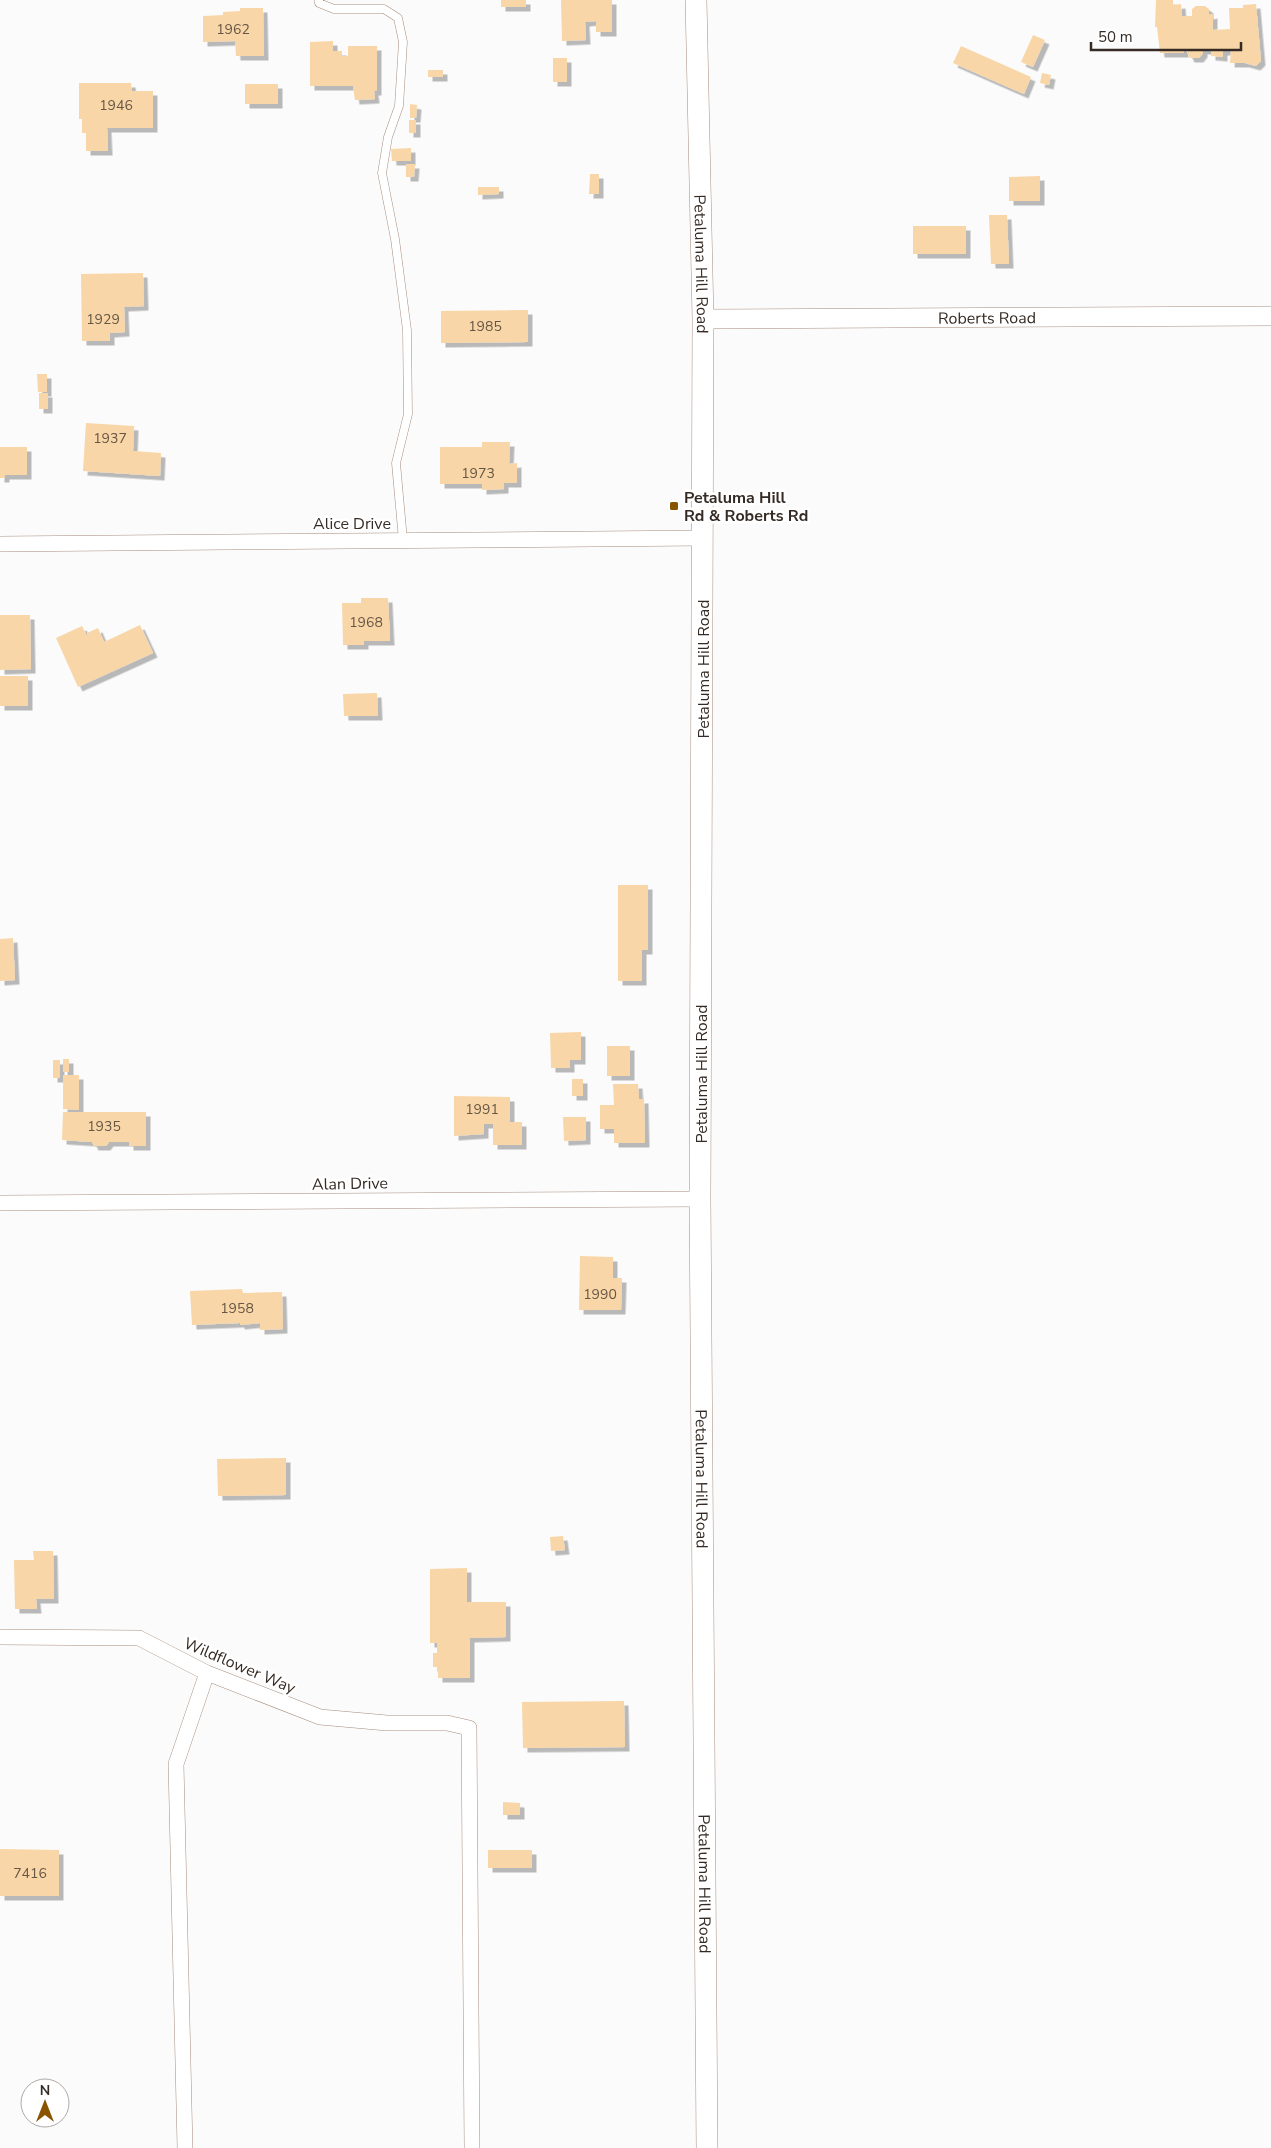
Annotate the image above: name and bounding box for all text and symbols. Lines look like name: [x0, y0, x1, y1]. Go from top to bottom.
house number: 1962: [216, 20, 250, 39]
scale bar: [1091, 20, 1241, 52]
text: 50 m: [1098, 27, 1133, 47]
house number: 1946: [99, 96, 133, 115]
street label: Petaluma Hill Road: [688, 194, 713, 334]
street label: Roberts Road: [938, 307, 1036, 330]
house number: 1929: [86, 310, 120, 329]
house number: 1985: [468, 317, 502, 336]
house number: 1937: [93, 429, 127, 448]
house number: 1973: [461, 464, 495, 483]
place label: Petaluma Hill Rd & Roberts Rd: [684, 487, 808, 527]
marker: Petaluma Hill Rd & Roberts Rd: [668, 500, 680, 512]
street label: Alice Drive: [313, 513, 391, 535]
street label: Petaluma Hill Road: [693, 599, 715, 739]
house number: 1968: [349, 613, 383, 632]
street label: Petaluma Hill Road: [691, 1004, 713, 1144]
house number: 1991: [465, 1100, 499, 1119]
house number: 1935: [87, 1117, 121, 1136]
street label: Alan Drive: [312, 1172, 388, 1196]
house number: 1990: [583, 1285, 617, 1304]
house number: 1958: [220, 1299, 254, 1318]
street label: Petaluma Hill Road: [690, 1409, 713, 1549]
street label: Wildflower Way: [180, 1633, 299, 1700]
street label: Petaluma Hill Road: [693, 1814, 716, 1954]
house number: 7416: [13, 1864, 47, 1883]
north arrow: [20, 2078, 70, 2128]
text: N: [40, 2081, 50, 2100]

